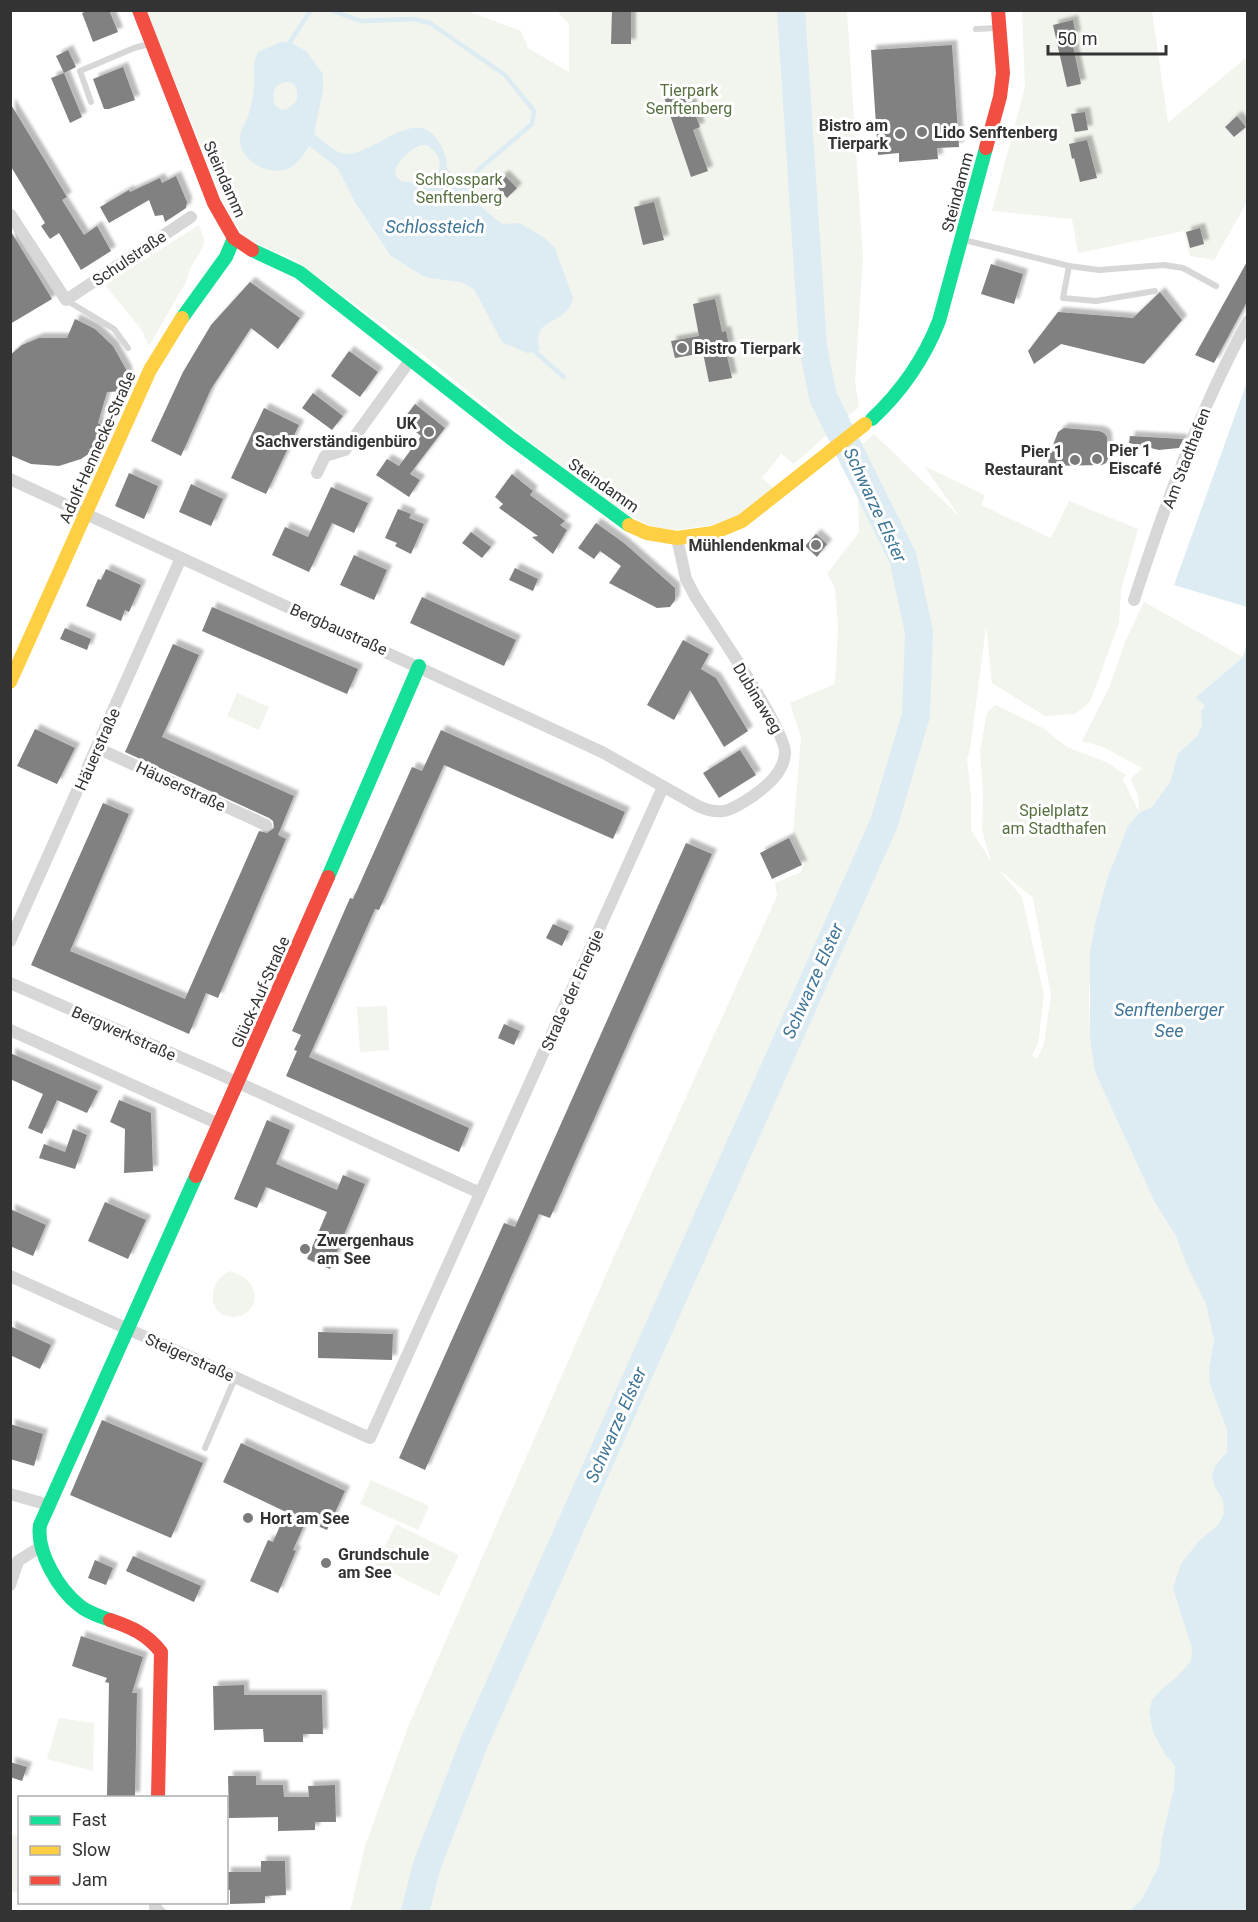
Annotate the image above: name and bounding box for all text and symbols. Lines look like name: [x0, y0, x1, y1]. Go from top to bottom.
scale bar: [1048, 18, 1166, 56]
text: 50 m: [1057, 28, 1097, 49]
park label: Tierpark Senftenberg: [646, 81, 732, 118]
place label: Bistro am Tierpark: [819, 116, 888, 153]
place label: Lido Senftenberg: [934, 123, 1058, 142]
marker: Lido Senftenberg: [915, 125, 929, 139]
marker: Bistro am Tierpark: [893, 127, 907, 141]
street label: Steindamm: [199, 138, 250, 220]
street label: Steindamm: [938, 150, 977, 234]
park label: Schlosspark Senftenberg: [415, 170, 504, 207]
water label: Schlossteich: [385, 216, 485, 237]
street label: Schulstraße: [89, 227, 170, 290]
place label: Bistro Tierpark: [694, 339, 801, 358]
marker: Bistro Tierpark: [675, 341, 689, 355]
street label: Adolf-Hennecke-Straße: [55, 368, 140, 526]
street label: Am Stadthafen: [1159, 405, 1214, 511]
place label: UK Sachverständigenbüro: [255, 414, 418, 451]
marker: UK Sachverständigenbüro: [422, 425, 436, 439]
place label: Pier 1 Eiscafé: [1109, 441, 1162, 478]
place label: Pier 1 Restaurant: [984, 442, 1064, 479]
water label: Schwarze Elster: [840, 444, 912, 566]
marker: Pier 1 Eiscafé: [1090, 452, 1104, 466]
marker: Pier 1 Restaurant: [1068, 453, 1082, 467]
street label: Steindamm: [565, 454, 643, 517]
place label: Mühlendenkmal: [688, 536, 804, 555]
marker: Mühlendenkmal: [809, 538, 823, 552]
street label: Bergbaustraße: [287, 600, 390, 659]
street label: Dubinaweg: [729, 659, 786, 737]
street label: Häuerstraße: [71, 705, 124, 793]
street label: Häuserstraße: [133, 757, 228, 815]
park label: Spielplatz am Stadthafen: [1002, 801, 1106, 838]
water label: Schwarze Elster: [778, 919, 848, 1042]
street label: Straße der Energie: [537, 927, 608, 1054]
street label: Glück-Auf-Straße: [227, 933, 294, 1051]
water label: Senftenberger See: [1114, 999, 1225, 1041]
street label: Bergwerkstraße: [69, 1002, 179, 1065]
place label: Zwergenhaus am See: [317, 1231, 414, 1268]
marker: Zwergenhaus am See: [298, 1242, 312, 1256]
street label: Steigerstraße: [142, 1329, 237, 1386]
water label: Schwarze Elster: [581, 1363, 651, 1486]
place label: Hort am See: [260, 1509, 350, 1528]
marker: Hort am See: [241, 1511, 255, 1525]
place label: Grundschule am See: [338, 1545, 429, 1582]
marker: Grundschule am See: [319, 1556, 333, 1570]
legend: [18, 1796, 228, 1904]
text: Fast: [72, 1809, 107, 1830]
text: Slow: [72, 1839, 111, 1860]
text: Jam: [72, 1869, 108, 1890]

